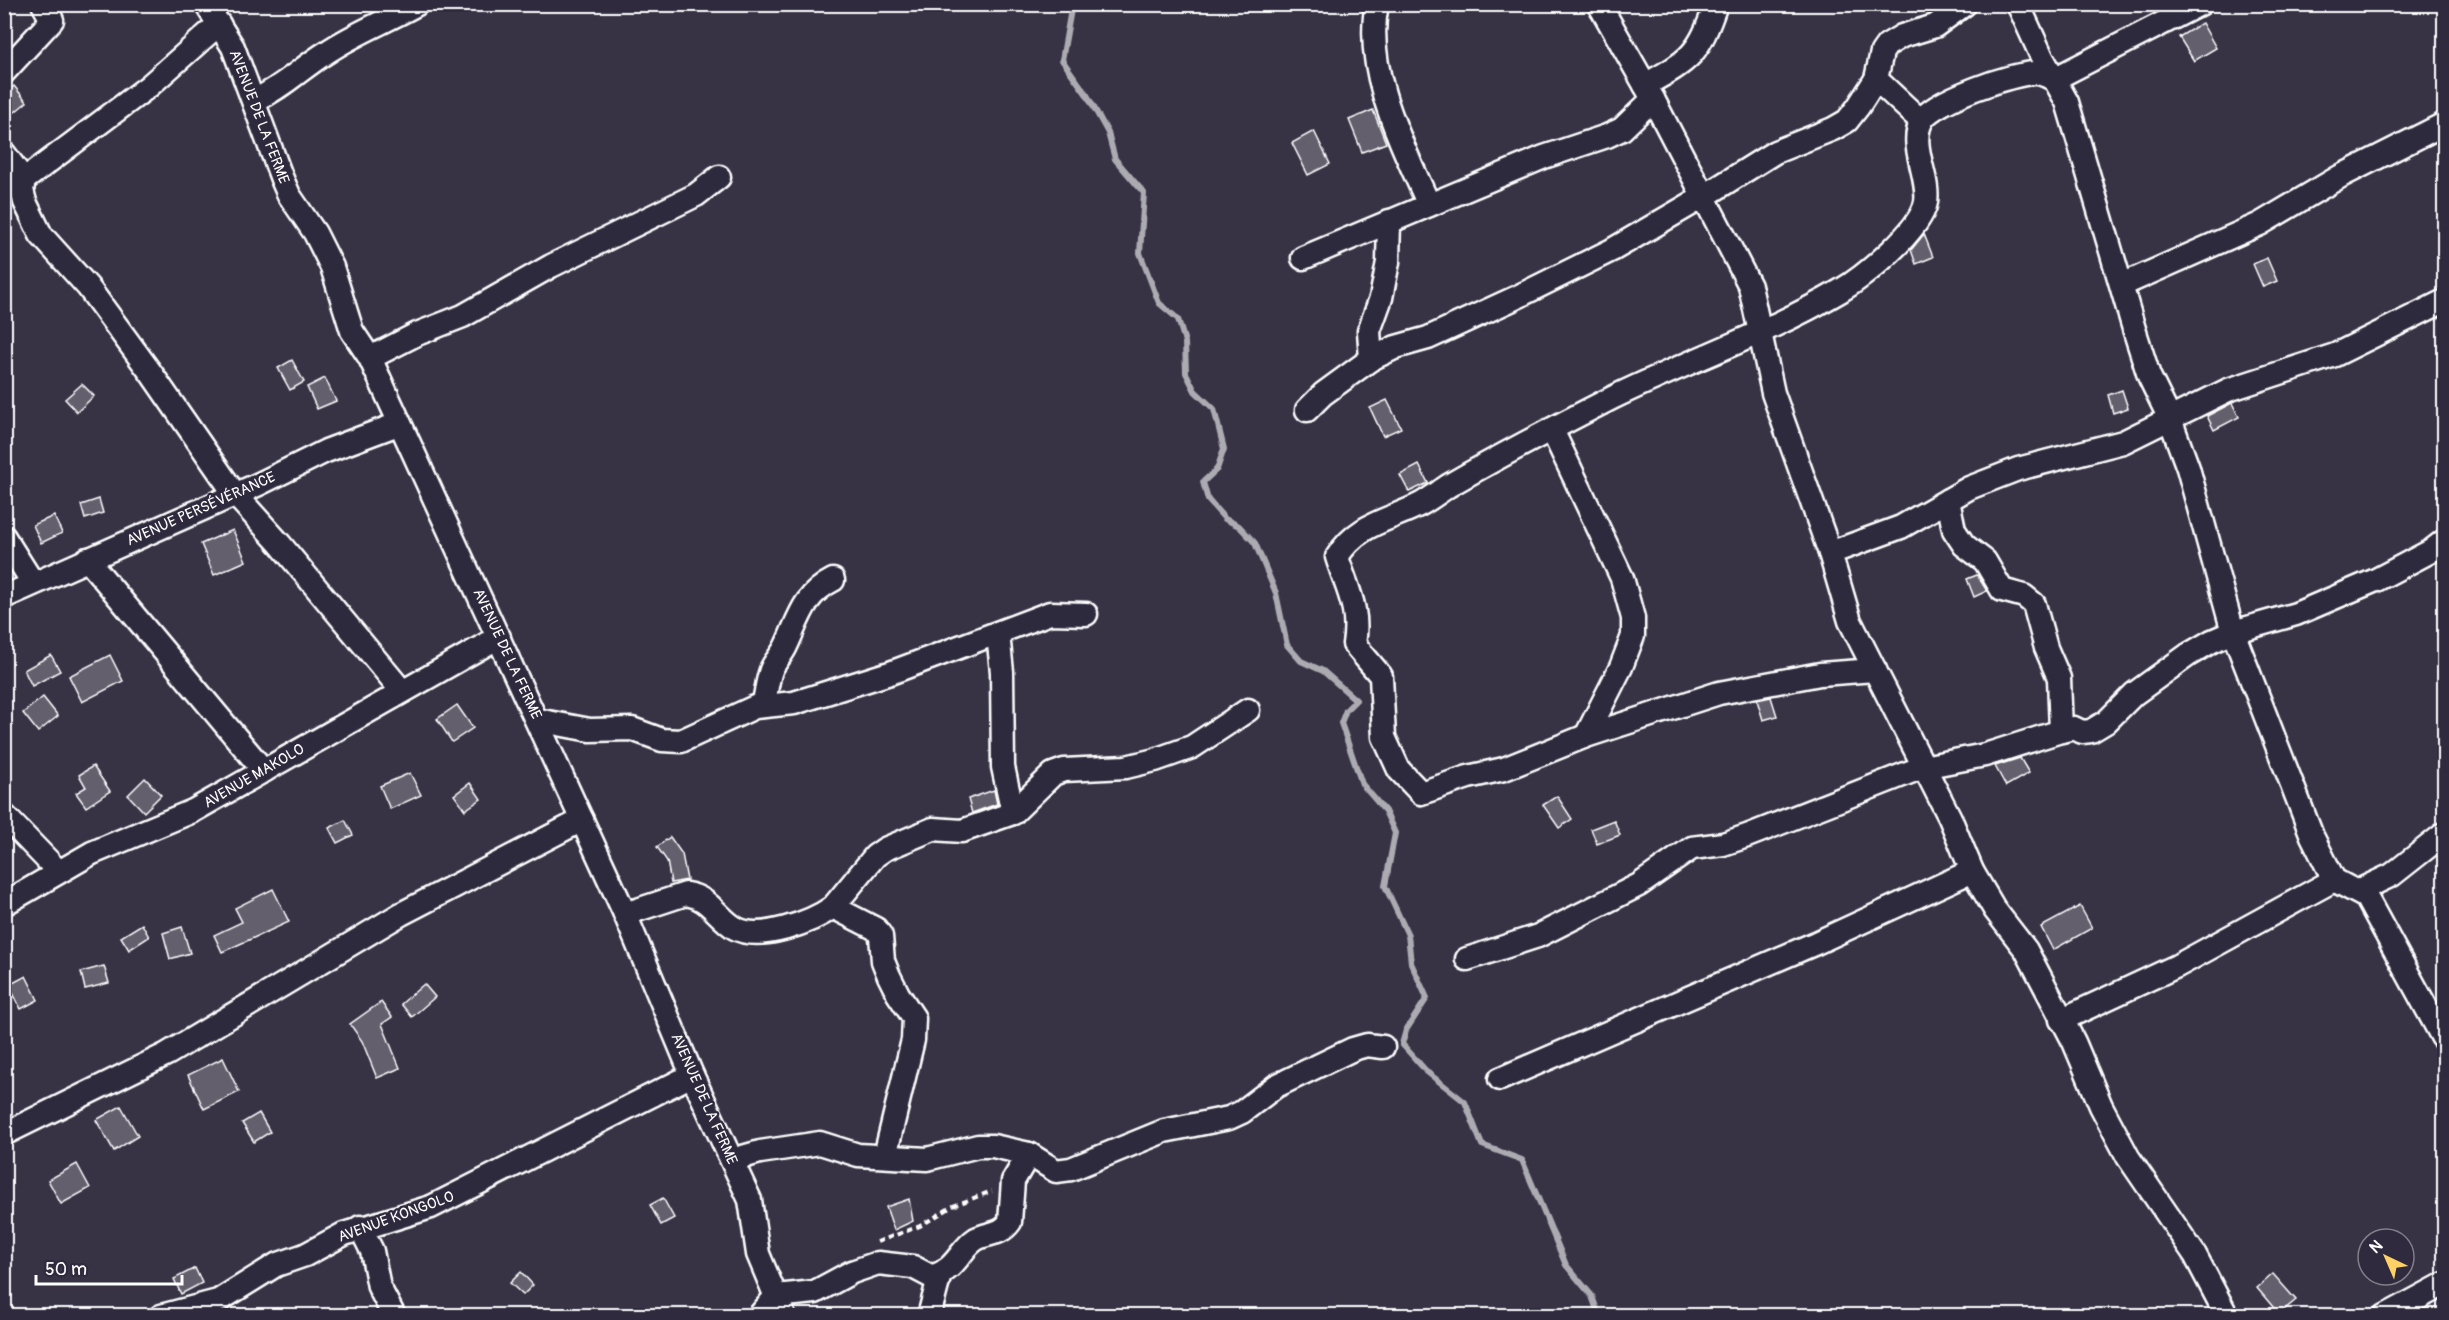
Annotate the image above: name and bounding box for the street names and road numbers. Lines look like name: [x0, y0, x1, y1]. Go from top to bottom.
street label: AVENUE DE LA FERME: [225, 47, 293, 187]
street label: AVENUE PERSÉVÉRANCE: [124, 468, 279, 550]
street label: AVENUE DE LA FERME: [468, 586, 546, 723]
street label: AVENUE MAKOLO: [200, 739, 308, 813]
street label: AVENUE DE LA FERME: [666, 1030, 742, 1168]
street label: AVENUE KONGOLO: [335, 1187, 457, 1247]

